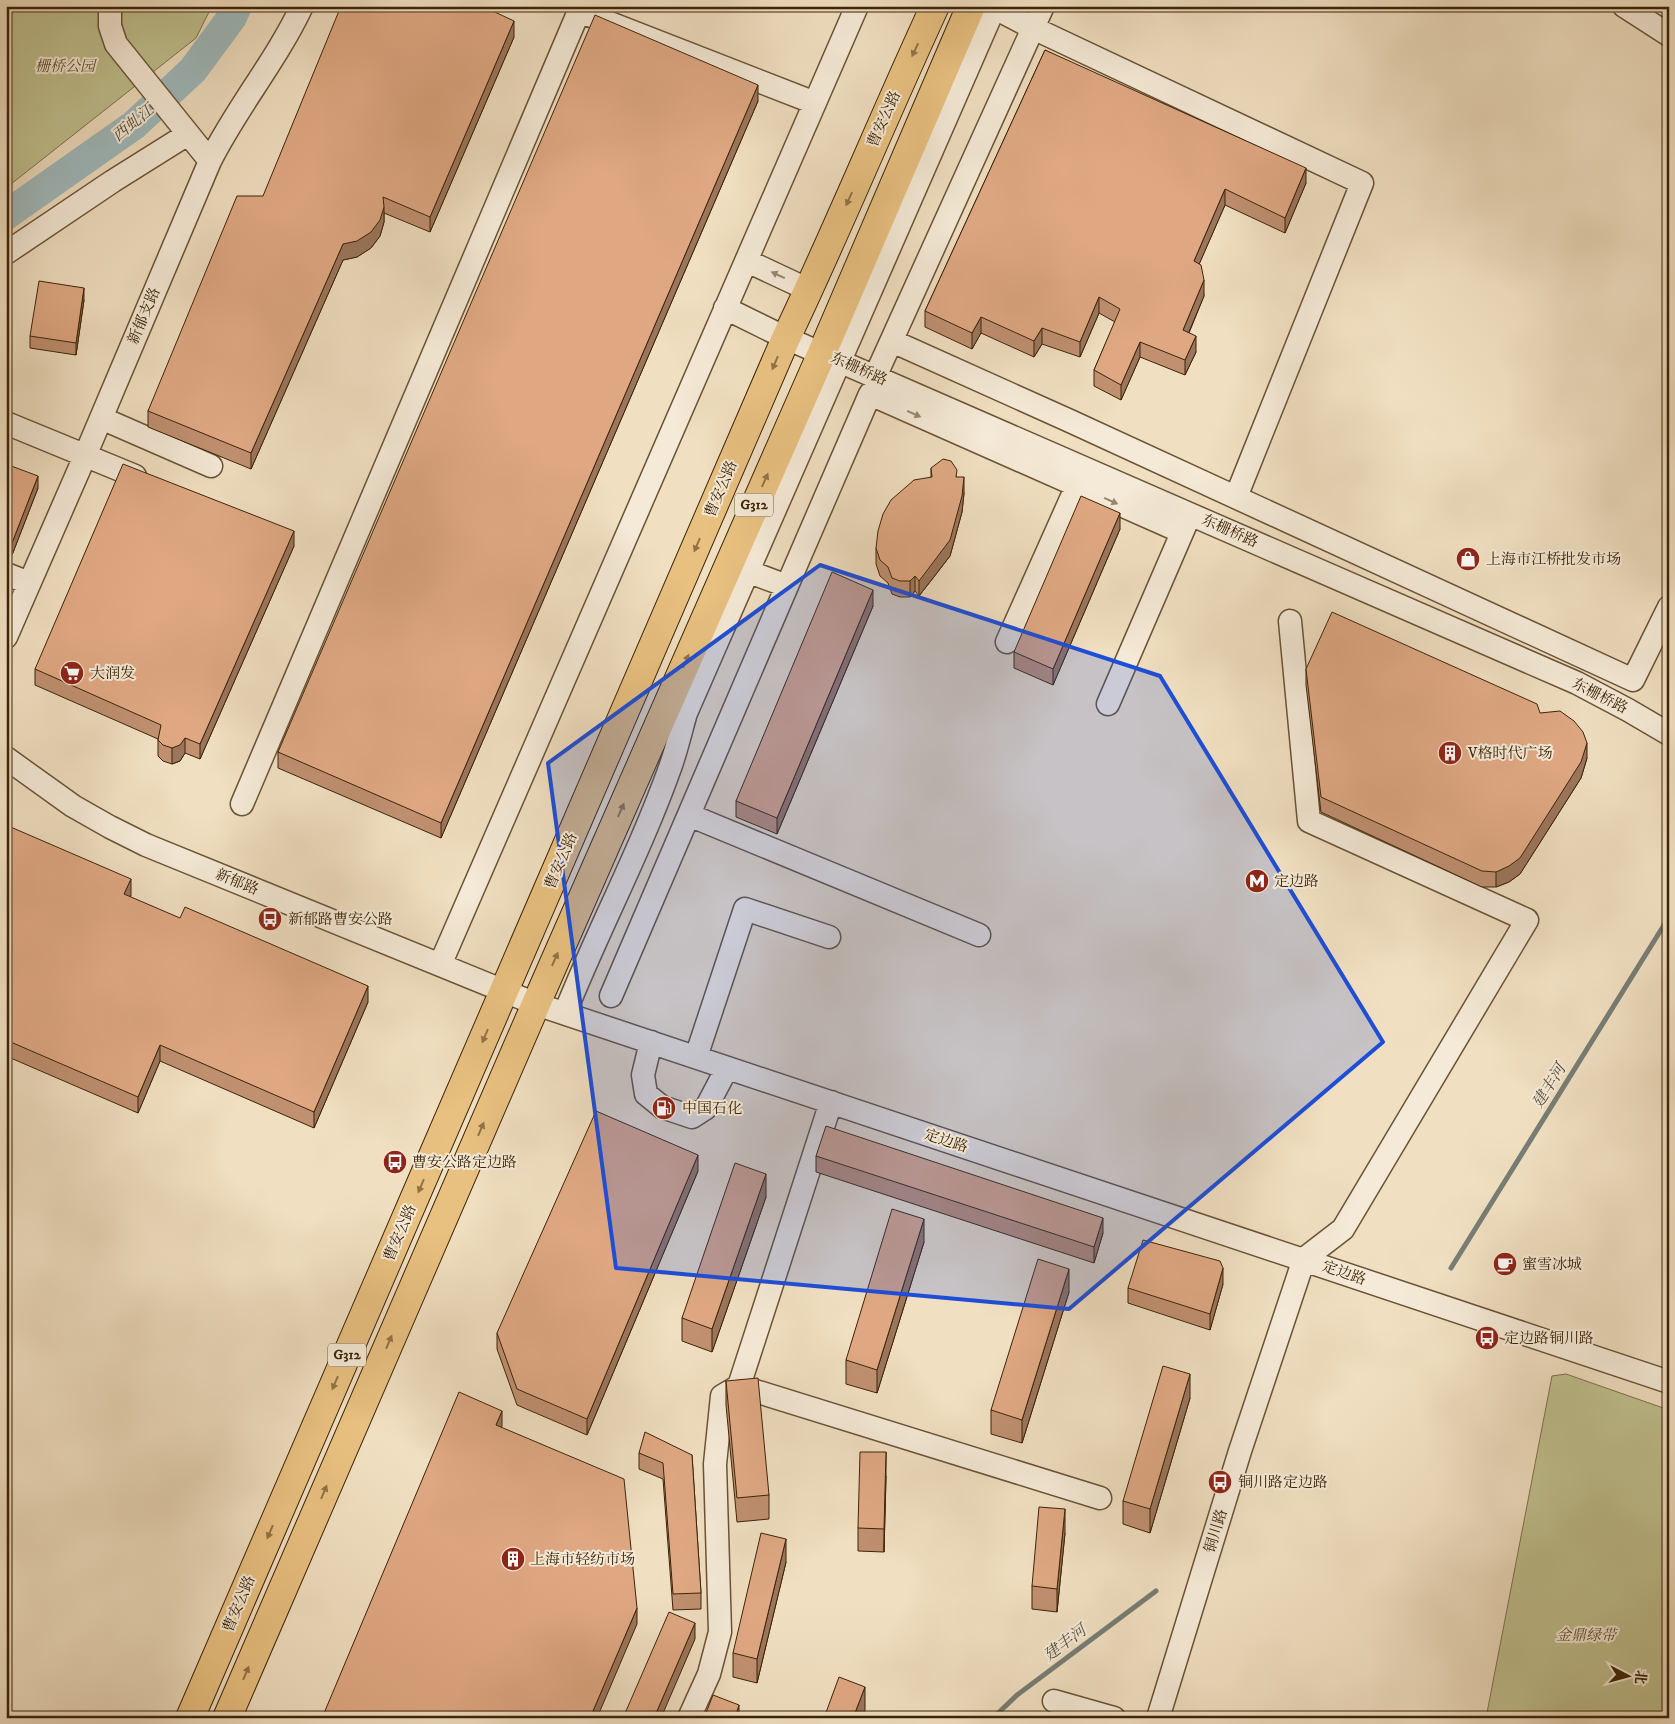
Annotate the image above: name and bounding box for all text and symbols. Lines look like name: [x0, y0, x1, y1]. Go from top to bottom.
one-way arrow: [910, 43, 919, 58]
park label: 栅桥公园: [35, 57, 97, 76]
street label: 曹安公路: [863, 88, 905, 150]
water label: 西虬江: [108, 99, 159, 146]
one-way arrow: [844, 192, 852, 206]
one-way arrow: [771, 271, 785, 279]
street label: 新郁支路: [124, 285, 164, 347]
street label: 东栅桥路: [828, 348, 890, 390]
one-way arrow: [771, 356, 779, 370]
one-way arrow: [907, 410, 921, 418]
street label: 曹安公路: [701, 458, 741, 520]
one-way arrow: [762, 473, 770, 487]
road number: G312: [735, 494, 773, 516]
one-way arrow: [1104, 497, 1118, 505]
street label: 东栅桥路: [1199, 510, 1261, 552]
one-way arrow: [693, 538, 701, 552]
shop icon: 上海市江桥批发市场: [1455, 546, 1481, 572]
place label: 上海市江桥批发市场: [1486, 550, 1621, 569]
one-way arrow: [682, 653, 690, 668]
supermarket icon: 大润发: [59, 660, 85, 686]
place label: 大润发: [90, 664, 135, 683]
street label: 东栅桥路: [1569, 674, 1631, 718]
building icon: V格时代广场: [1437, 740, 1463, 766]
place label: V格时代广场: [1467, 744, 1553, 763]
one-way arrow: [618, 803, 626, 817]
street label: 曹安公路: [541, 830, 581, 892]
street label: 新郁路: [213, 865, 261, 899]
metro station icon: 定边路: [1244, 868, 1270, 894]
place label: 定边路: [1274, 872, 1319, 891]
bus stop icon: 新郁路曹安公路: [257, 906, 283, 932]
place label: 新郁路曹安公路: [288, 910, 393, 929]
one-way arrow: [552, 952, 560, 966]
one-way arrow: [481, 1029, 489, 1043]
water label: 建丰河: [1528, 1058, 1572, 1112]
fuel station icon: 中国石化: [651, 1095, 677, 1121]
place label: 中国石化: [682, 1099, 742, 1118]
one-way arrow: [478, 1122, 486, 1136]
street label: 定边路: [922, 1125, 970, 1157]
bus stop icon: 曹安公路定边路: [382, 1149, 408, 1175]
place label: 曹安公路定边路: [412, 1153, 517, 1172]
one-way arrow: [416, 1179, 424, 1193]
street label: 曹安公路: [380, 1202, 420, 1264]
cafe icon: 蜜雪冰城: [1492, 1251, 1518, 1277]
place label: 蜜雪冰城: [1522, 1255, 1582, 1274]
street label: 定边路: [1320, 1257, 1368, 1289]
bus stop icon: 定边路铜川路: [1474, 1325, 1500, 1351]
place label: 定边路铜川路: [1504, 1329, 1594, 1348]
one-way arrow: [385, 1335, 393, 1349]
road number: G312: [328, 1344, 366, 1366]
one-way arrow: [331, 1376, 339, 1390]
bus stop icon: 铜川路定边路: [1207, 1469, 1233, 1495]
place label: 铜川路定边路: [1238, 1473, 1328, 1492]
one-way arrow: [321, 1485, 329, 1499]
street label: 铜川路: [1200, 1507, 1232, 1555]
one-way arrow: [266, 1525, 274, 1539]
building icon: 上海市轻纺市场: [500, 1546, 526, 1572]
place label: 上海市轻纺市场: [530, 1550, 635, 1569]
street label: 曹安公路: [219, 1573, 259, 1635]
water label: 建丰河: [1040, 1619, 1093, 1665]
park label: 金鼎绿带: [1556, 1626, 1619, 1645]
north arrow: [1602, 1652, 1652, 1702]
one-way arrow: [242, 1666, 250, 1680]
text: 北: [1630, 1669, 1650, 1685]

